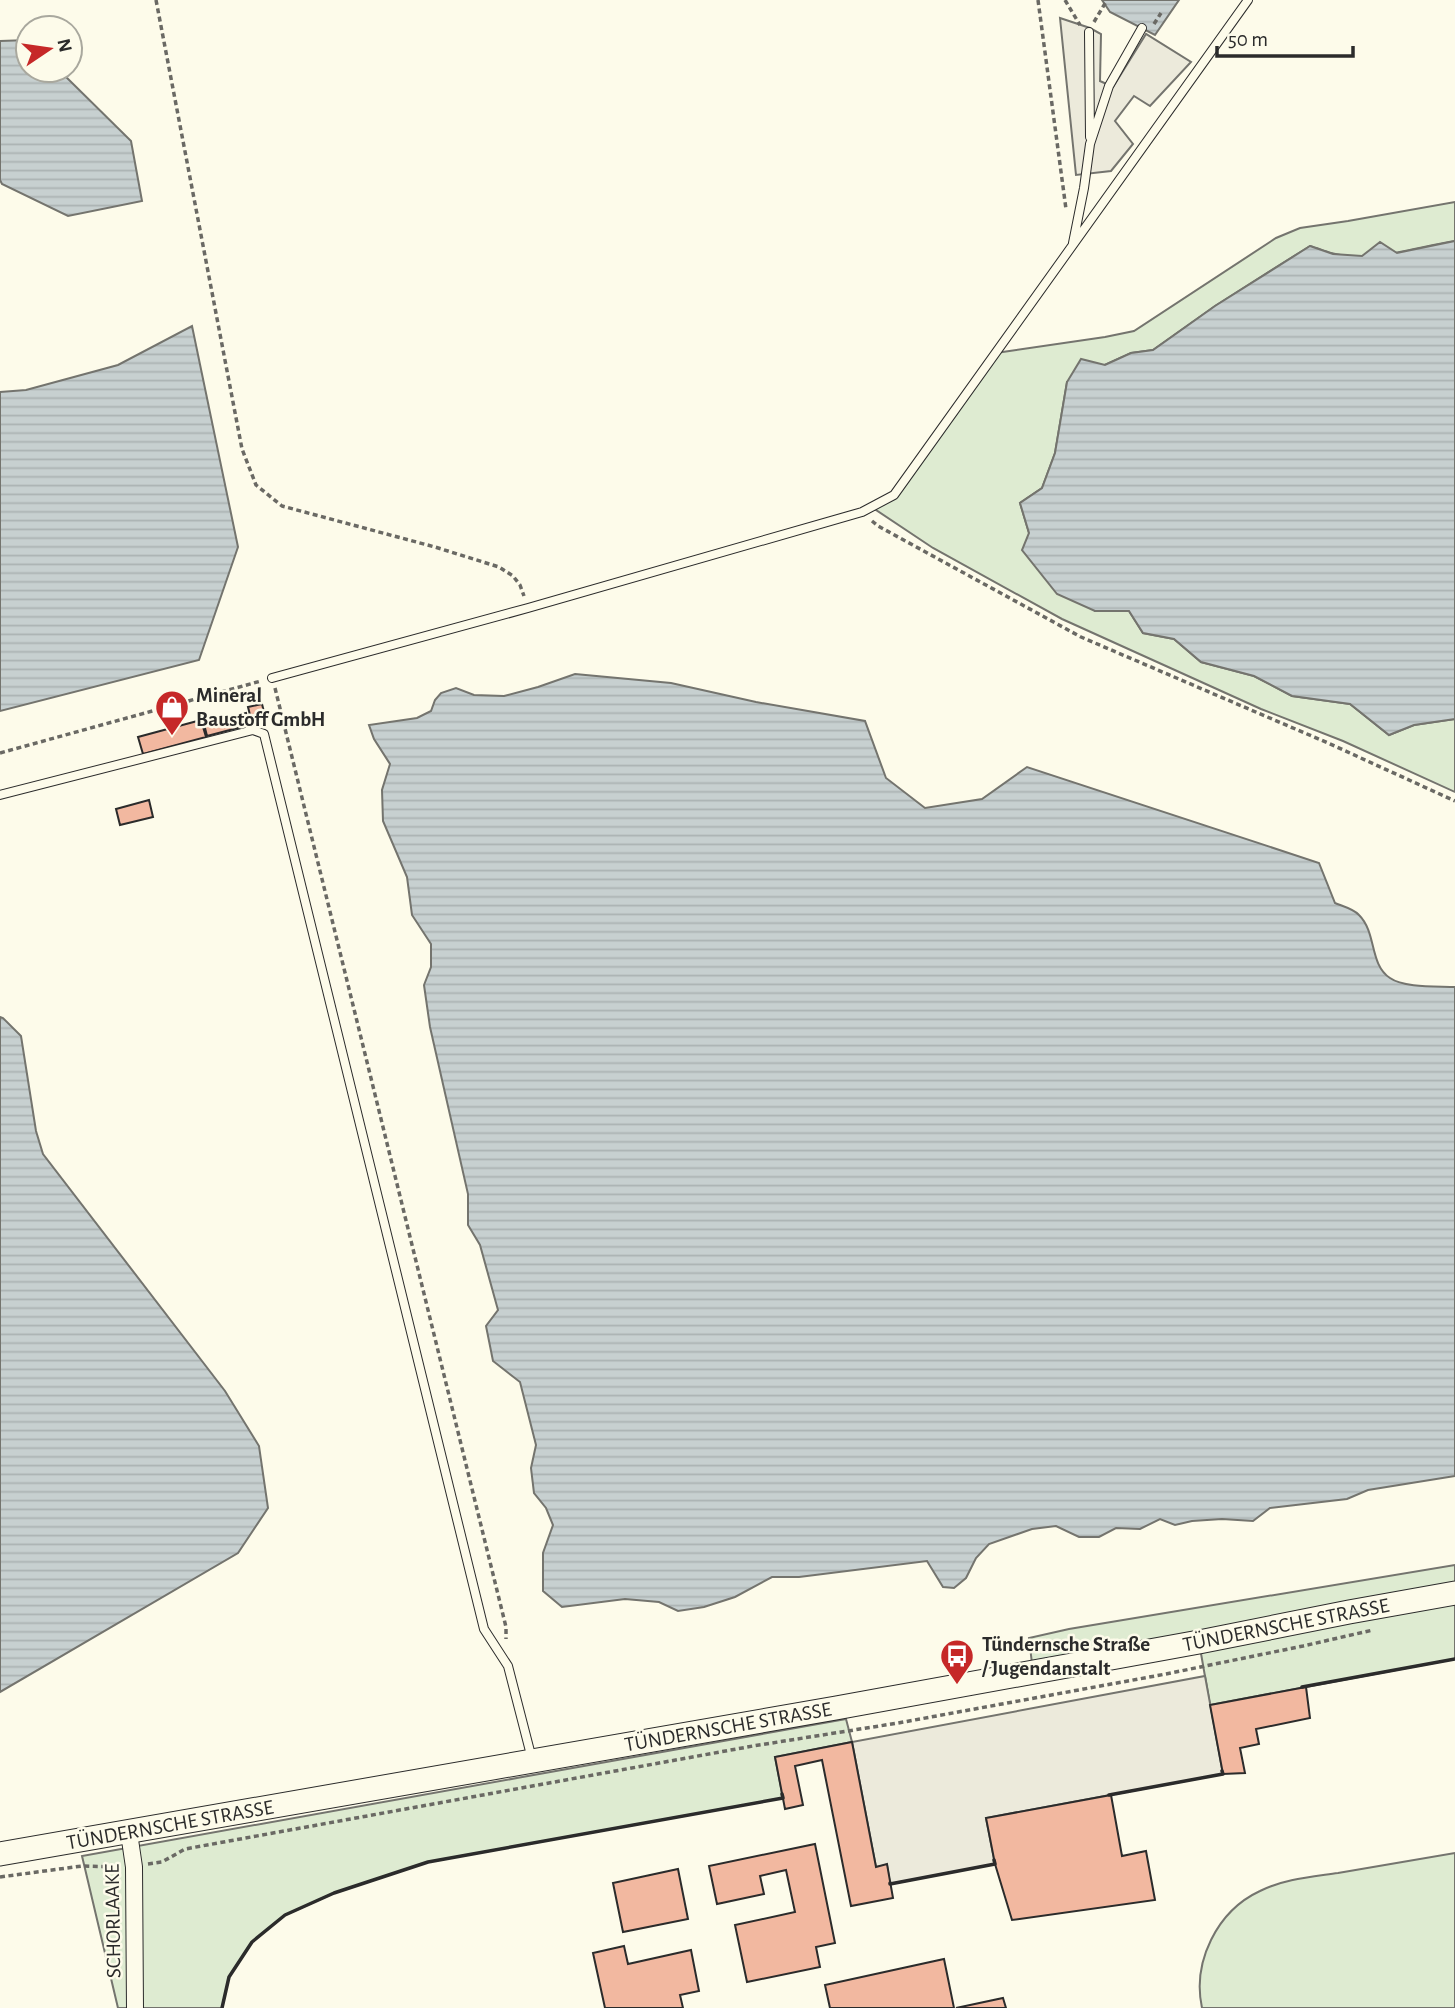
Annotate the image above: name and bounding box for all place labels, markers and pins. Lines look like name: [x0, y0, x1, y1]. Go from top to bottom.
place label: Mineral Baustoff GmbH: [196, 685, 325, 730]
shop icon: Mineral Baustoff GmbH: [153, 688, 191, 737]
place label: Tündernsche Straße / Jugendanstalt: [981, 1634, 1150, 1679]
bus stop icon: Tündernsche Straße / Jugendanstalt: [938, 1637, 976, 1686]

